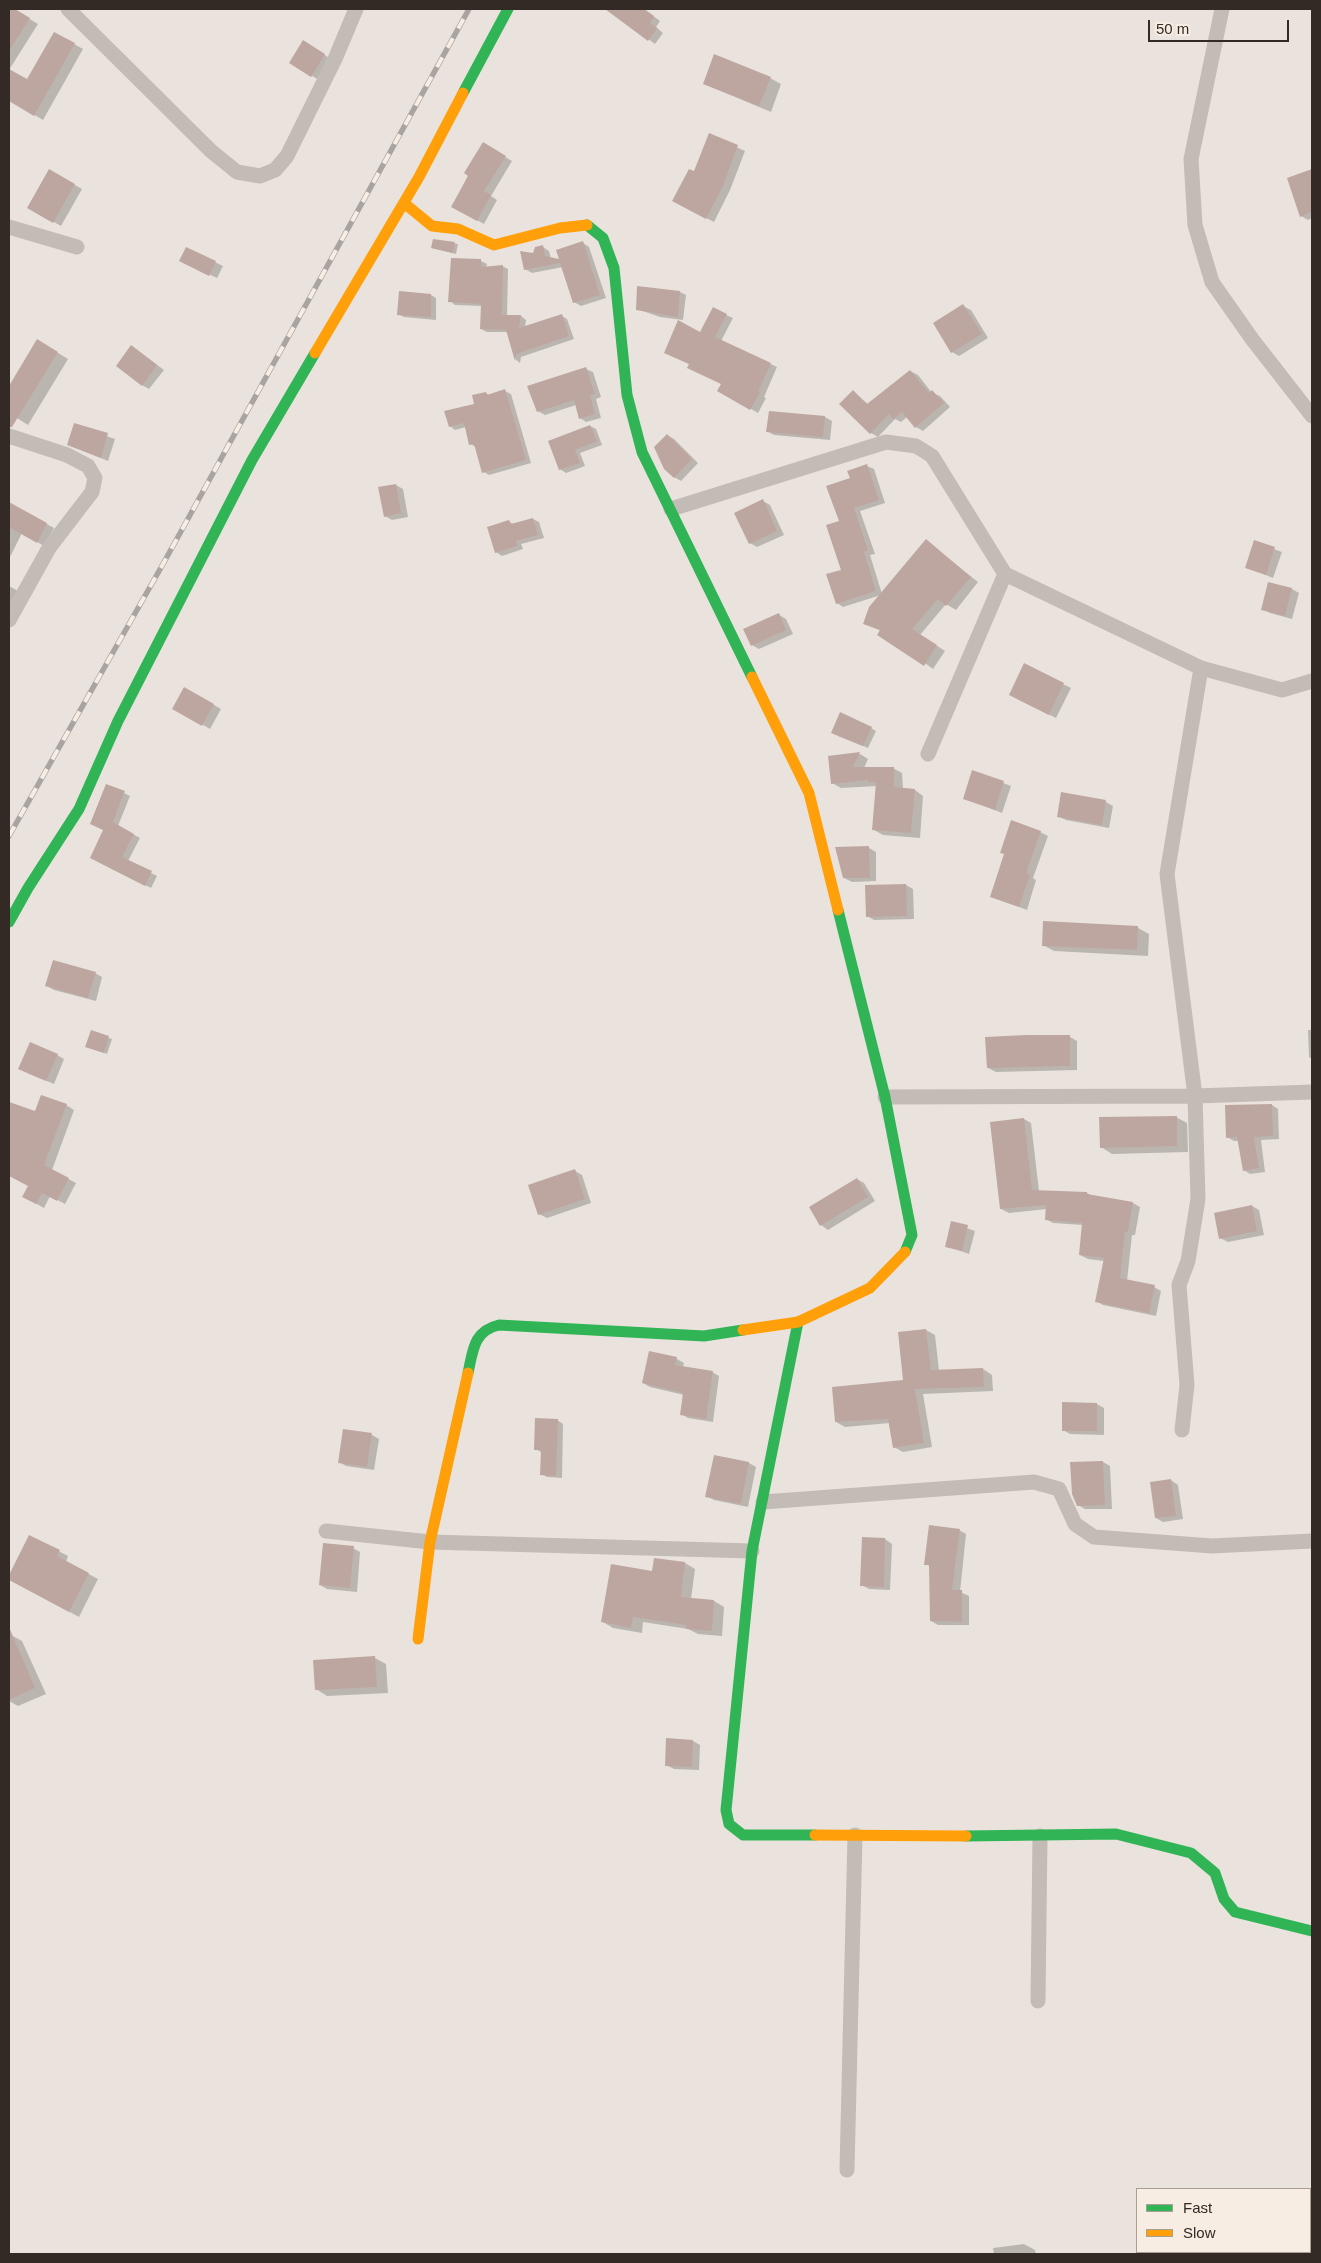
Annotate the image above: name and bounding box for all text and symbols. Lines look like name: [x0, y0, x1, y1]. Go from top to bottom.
scale bar: [1151, 10, 1292, 42]
text: 50 m: [1156, 20, 1189, 37]
legend: [1136, 2188, 1311, 2253]
text: Fast: [1183, 2199, 1212, 2216]
text: Slow: [1183, 2224, 1216, 2241]

